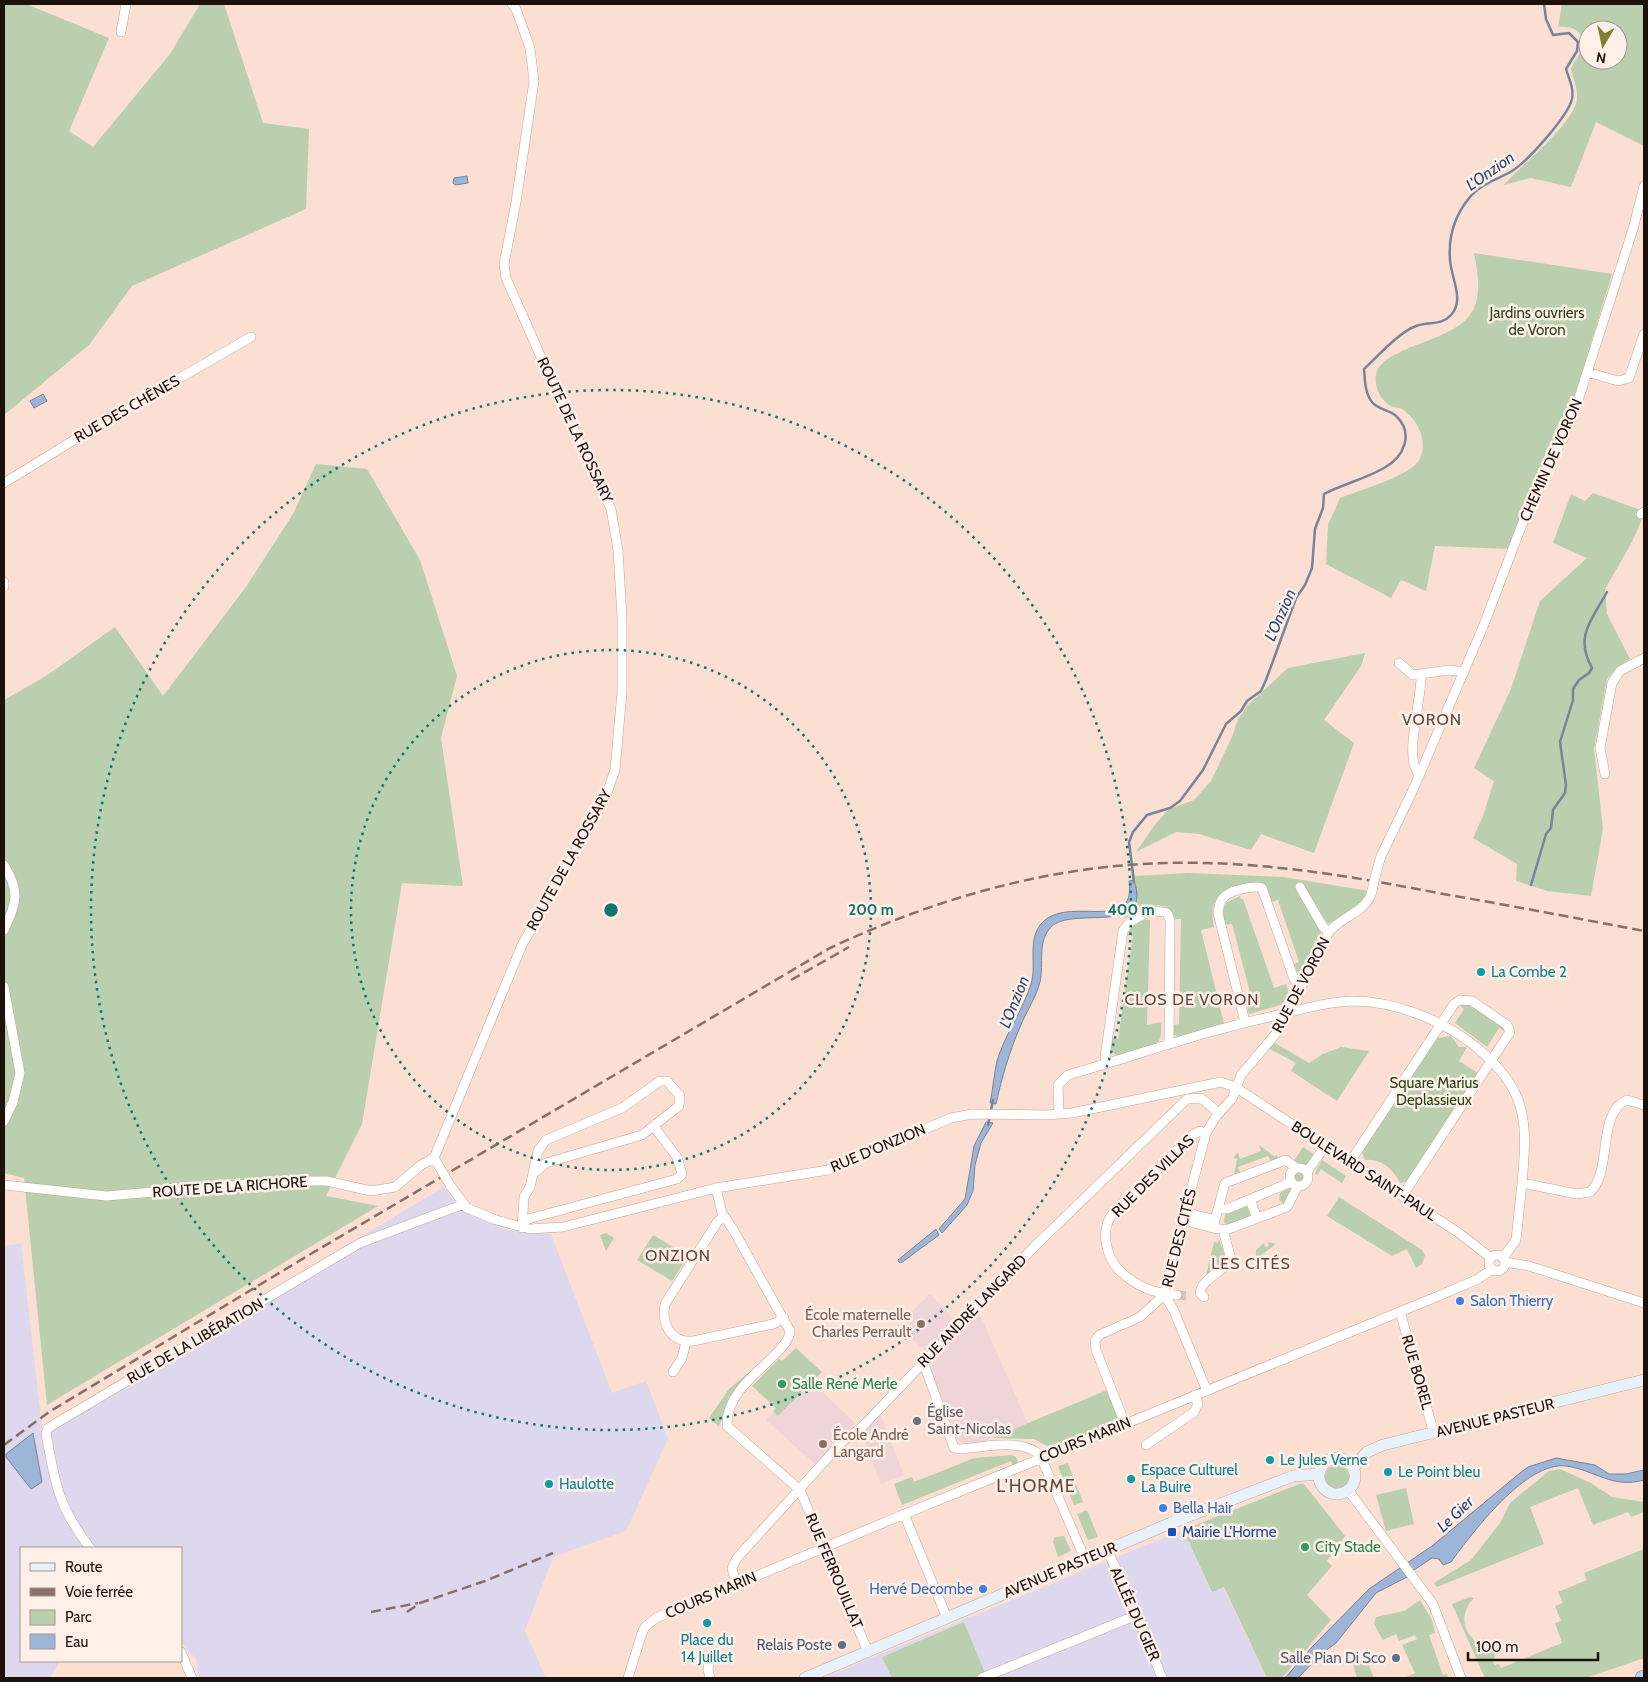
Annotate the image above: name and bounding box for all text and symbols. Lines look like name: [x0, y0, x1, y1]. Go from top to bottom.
north arrow: [1578, 20, 1628, 70]
text: N: [1595, 48, 1607, 68]
water label: L'Onzion: [1462, 148, 1518, 194]
park label: Jardins ouvriers de Voron: [1489, 304, 1584, 339]
street label: ROUTE DE LA ROSSARY: [533, 354, 617, 506]
street label: RUE DES CHÊNES: [71, 371, 183, 446]
street label: CHEMIN DE VORON: [1516, 396, 1586, 524]
water label: L'Onzion: [1260, 586, 1300, 644]
district label: VORON: [1402, 710, 1462, 729]
street label: ROUTE DE LA ROSSARY: [523, 786, 616, 934]
centre of rings: [602, 901, 620, 919]
text: 200 m: [848, 901, 894, 919]
text: 400 m: [1108, 901, 1154, 919]
street label: RUE DE VORON: [1268, 934, 1334, 1036]
place label: La Combe 2: [1491, 963, 1567, 981]
marker: La Combe 2: [1475, 966, 1487, 978]
water label: L'Onzion: [995, 973, 1033, 1031]
district label: CLOS DE VORON: [1125, 990, 1259, 1009]
park label: Square Marius Deplassieux: [1389, 1074, 1479, 1109]
street label: BOULEVARD SAINT-PAUL: [1288, 1117, 1440, 1225]
street label: RUE D'ONZION: [828, 1120, 928, 1176]
street label: RUE DES VILLAS: [1108, 1131, 1198, 1221]
street label: ROUTE DE LA RICHORE: [152, 1173, 308, 1201]
street label: RUE DES CITÉS: [1157, 1186, 1200, 1289]
district label: ONZION: [645, 1246, 711, 1265]
street label: RUE ANDRÉ LANGARD: [913, 1250, 1031, 1371]
district label: LES CITÉS: [1211, 1254, 1291, 1273]
place label: Salon Thierry: [1470, 1292, 1554, 1310]
street label: RUE DE LA LIBÉRATION: [123, 1294, 266, 1387]
marker: Salon Thierry: [1454, 1295, 1466, 1307]
place label: École maternelle Charles Perrault: [805, 1305, 911, 1341]
marker: École maternelle Charles Perrault: [915, 1318, 927, 1330]
street label: RUE BOREL: [1398, 1333, 1436, 1412]
place label: Salle René Merle: [792, 1375, 898, 1393]
marker: Salle René Merle: [776, 1378, 788, 1390]
street label: AVENUE PASTEUR: [1434, 1395, 1556, 1441]
place label: Église Saint-Nicolas: [927, 1402, 1011, 1438]
street label: COURS MARIN: [1036, 1413, 1134, 1467]
marker: Église Saint-Nicolas: [911, 1415, 923, 1427]
place label: École André Langard: [833, 1425, 909, 1461]
marker: École André Langard: [817, 1438, 829, 1450]
place label: Le Jules Verne: [1280, 1451, 1368, 1469]
marker: Le Jules Verne: [1264, 1454, 1276, 1466]
place label: Espace Culturel La Buire: [1141, 1461, 1238, 1496]
place label: Le Point bleu: [1398, 1463, 1480, 1481]
marker: Le Point bleu: [1382, 1466, 1394, 1478]
marker: Espace Culturel La Buire: [1125, 1473, 1137, 1485]
place label: Haulotte: [559, 1475, 614, 1493]
district label: L'HORME: [996, 1475, 1076, 1497]
marker: Haulotte: [543, 1478, 555, 1490]
water label: Le Gier: [1433, 1491, 1478, 1536]
place label: Bella Hair: [1173, 1499, 1233, 1517]
marker: Bella Hair: [1157, 1502, 1169, 1514]
street label: RUE FERROUILLAT: [802, 1511, 866, 1631]
place label: Mairie L'Horme: [1182, 1523, 1277, 1541]
marker: Mairie L'Horme: [1166, 1526, 1178, 1538]
street label: AVENUE PASTEUR: [1001, 1538, 1119, 1602]
place label: City Stade: [1315, 1538, 1381, 1556]
marker: City Stade: [1299, 1541, 1311, 1553]
legend: [20, 1547, 182, 1662]
text: Route: [65, 1558, 103, 1576]
street label: ALLÉE DU GIER: [1106, 1564, 1165, 1664]
street label: COURS MARIN: [663, 1568, 759, 1622]
place label: Hervé Decombe: [869, 1580, 973, 1598]
text: Voie ferrée: [65, 1583, 133, 1601]
marker: Hervé Decombe: [977, 1583, 989, 1595]
text: Parc: [65, 1608, 92, 1626]
marker: Place du 14 Juillet: [701, 1617, 713, 1629]
scale bar: [1468, 1630, 1598, 1662]
place label: Place du 14 Juillet: [680, 1631, 734, 1666]
text: Eau: [65, 1633, 88, 1651]
place label: Relais Poste: [757, 1636, 832, 1654]
text: 100 m: [1476, 1638, 1518, 1656]
marker: Relais Poste: [836, 1639, 848, 1651]
place label: Salle Pian Di Sco: [1280, 1649, 1386, 1667]
marker: Salle Pian Di Sco: [1390, 1652, 1402, 1664]

